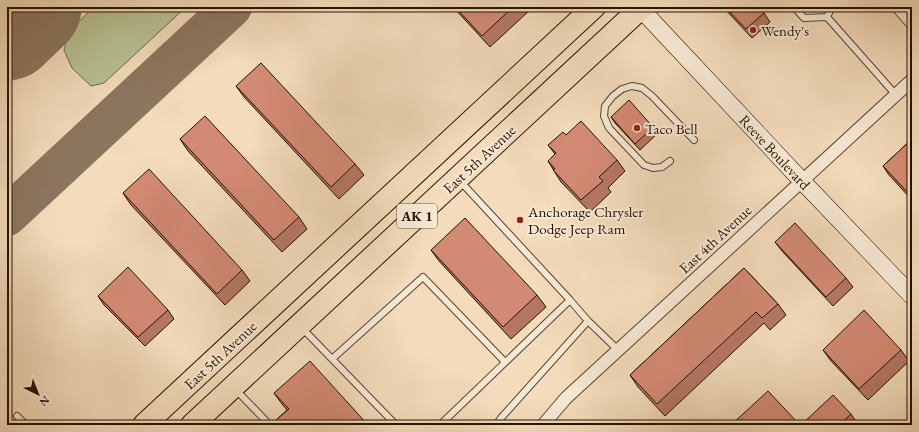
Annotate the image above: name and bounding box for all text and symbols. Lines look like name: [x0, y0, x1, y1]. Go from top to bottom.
place label: Wendy's: [761, 21, 809, 40]
marker: Wendy's: [748, 25, 758, 35]
street label: Reeve Boulevard: [735, 110, 815, 194]
place label: Taco Bell: [645, 119, 698, 138]
street label: East 5th Avenue: [439, 120, 519, 197]
marker: Taco Bell: [632, 123, 642, 133]
street label: East 4th Avenue: [675, 200, 755, 277]
place label: Anchorage Chrysler Dodge Jeep Ram: [527, 202, 643, 238]
road number: AK 1: [397, 204, 437, 228]
marker: Anchorage Chrysler Dodge Jeep Ram: [515, 215, 525, 225]
street label: East 5th Avenue: [180, 316, 260, 393]
north arrow: [18, 374, 58, 414]
text: N: [37, 393, 53, 410]

